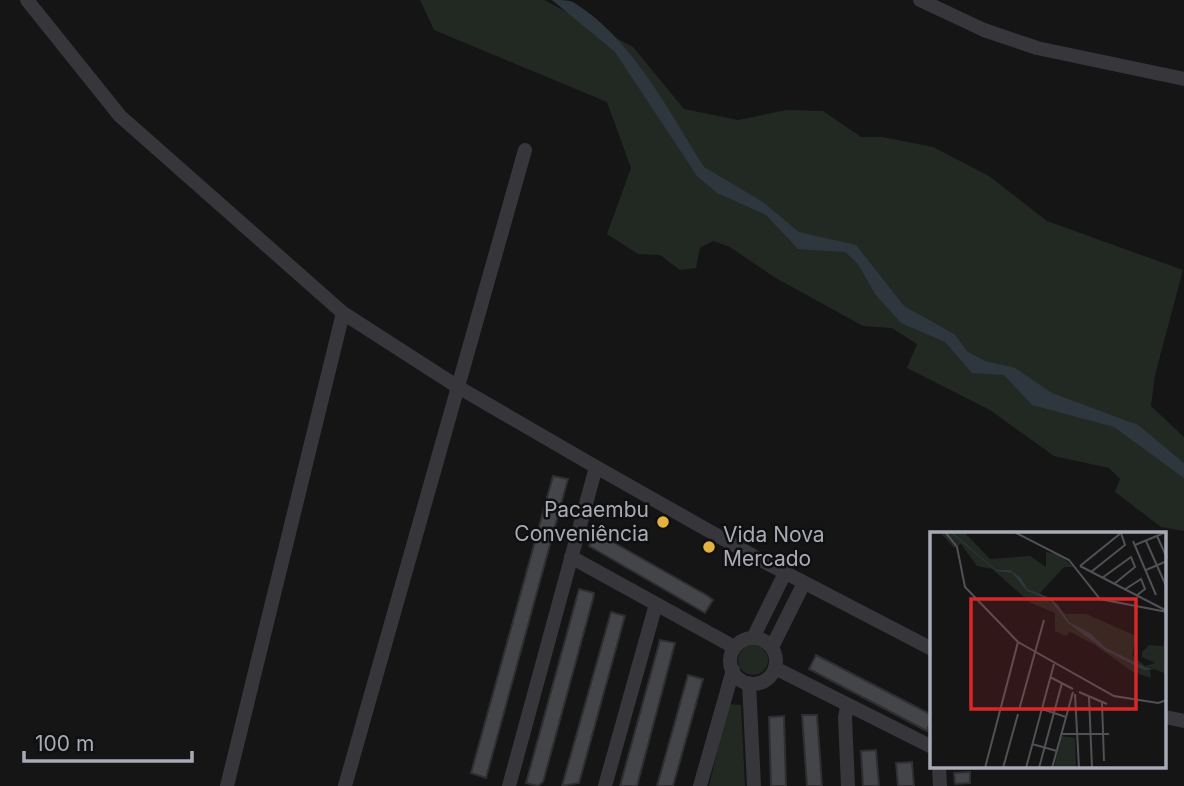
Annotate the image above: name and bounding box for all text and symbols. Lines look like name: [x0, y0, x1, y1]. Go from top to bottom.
place label: Pacaembu Conveniência: [514, 497, 649, 546]
marker: Pacaembu Conveniência: [655, 514, 671, 530]
place label: Vida Nova Mercado: [723, 522, 825, 571]
inset map: [930, 532, 1166, 768]
marker: Vida Nova Mercado: [701, 539, 717, 555]
scale bar: [24, 720, 192, 764]
text: 100 m: [35, 731, 94, 756]

